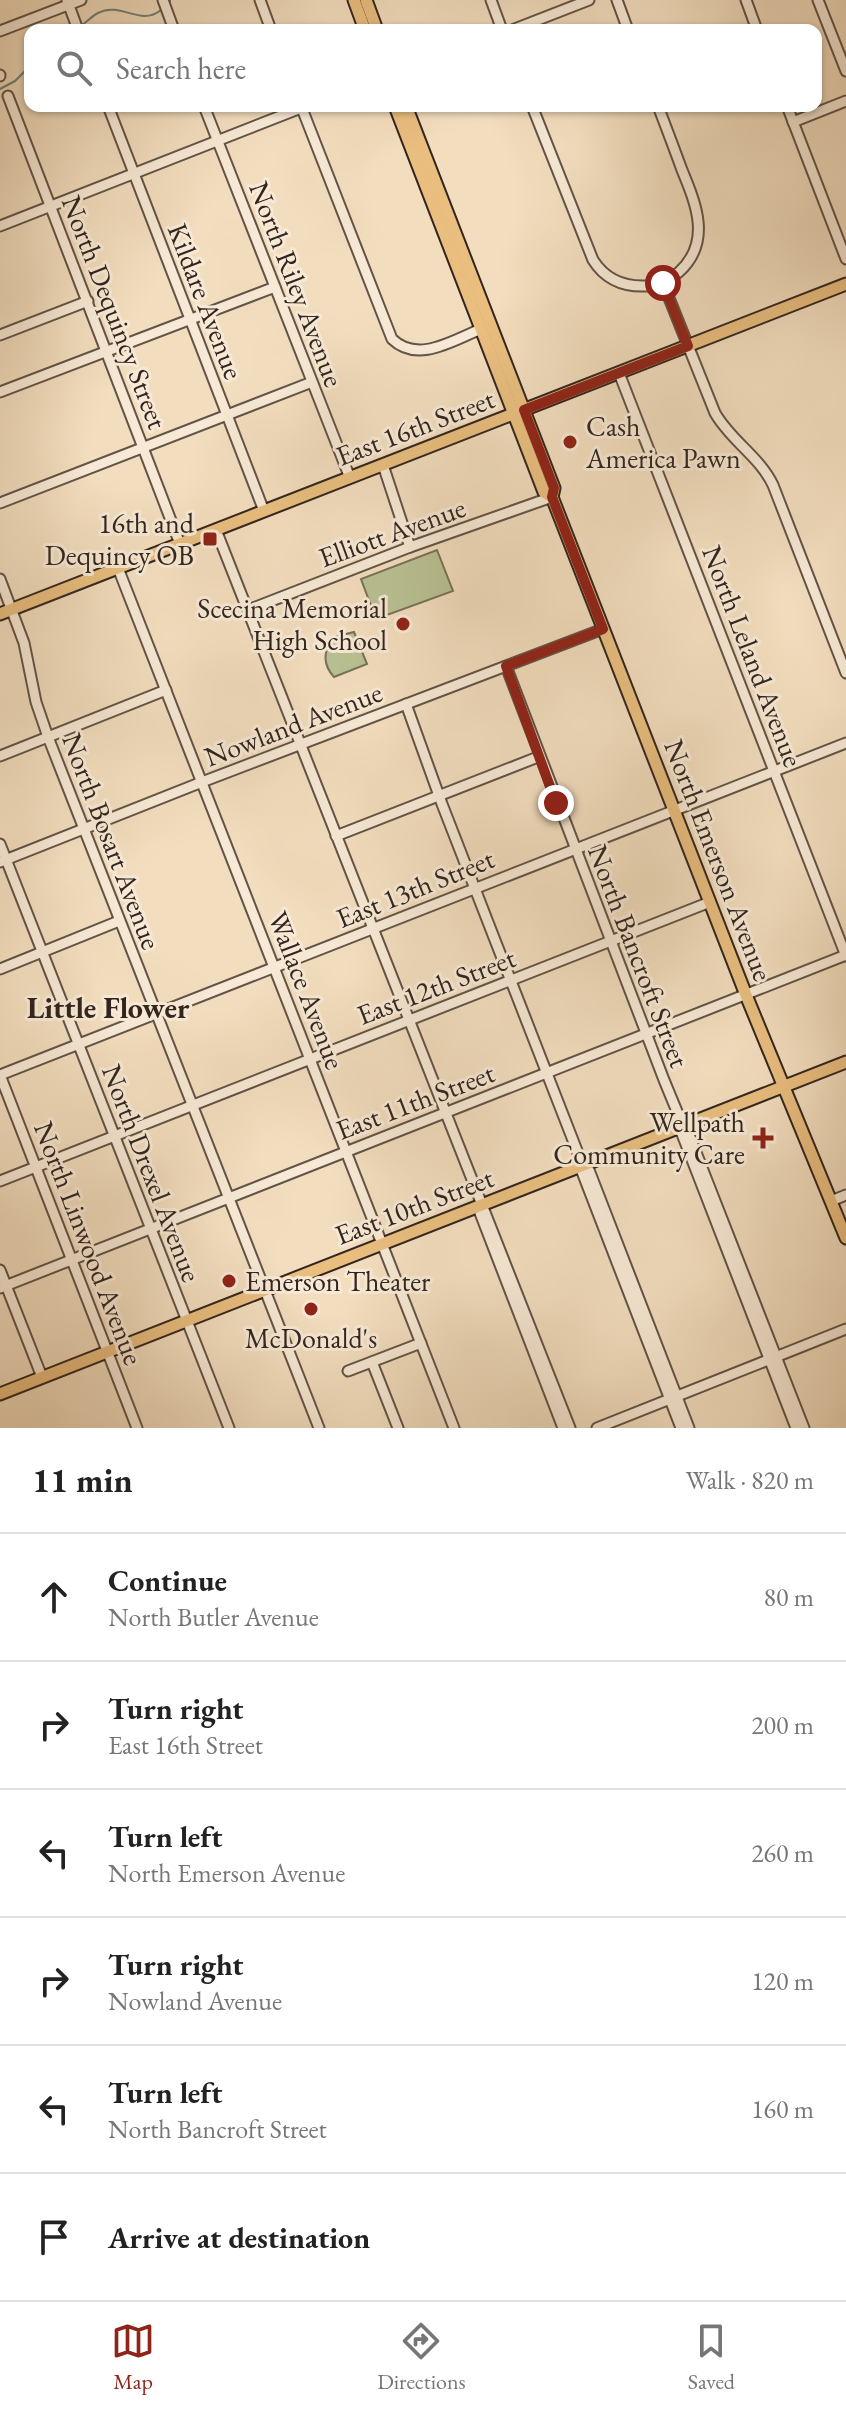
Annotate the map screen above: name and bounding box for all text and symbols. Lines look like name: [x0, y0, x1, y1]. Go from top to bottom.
search box: [24, 24, 822, 112]
icon: search: [52, 46, 96, 90]
text: Search here: [116, 49, 246, 88]
street label: North Riley Avenue: [241, 176, 353, 392]
street label: North Dequincy Street: [54, 190, 176, 434]
street label: Kildare Avenue: [160, 218, 252, 384]
route start: [645, 265, 681, 301]
street label: East 16th Street: [331, 380, 500, 474]
place label: Cash America Pawn: [585, 408, 741, 476]
marker: Cash America Pawn: [561, 433, 579, 451]
street label: Elliott Avenue: [314, 489, 470, 575]
place label: 16th and Dequincy OB: [45, 505, 195, 573]
marker: 16th and Dequincy OB: [201, 530, 219, 548]
street label: North Leland Avenue: [694, 540, 812, 772]
place label: Scecina Memorial High School: [197, 590, 387, 658]
marker: Scecina Memorial High School: [394, 615, 412, 633]
street label: Nowland Avenue: [199, 674, 387, 774]
street label: North Bosart Avenue: [54, 728, 170, 954]
street label: North Emerson Avenue: [656, 734, 782, 986]
route end: [538, 785, 574, 821]
street label: East 13th Street: [331, 840, 499, 936]
street label: North Bancroft Street: [580, 840, 698, 1073]
street label: Wallace Avenue: [260, 906, 354, 1074]
street label: East 12th Street: [352, 939, 521, 1033]
district label: Little Flower: [27, 988, 190, 1027]
street label: East 11th Street: [331, 1054, 500, 1148]
street label: North Drexel Avenue: [94, 1059, 210, 1287]
place label: Wellpath Community Care: [553, 1104, 745, 1172]
street label: North Linwood Avenue: [26, 1116, 152, 1370]
marker: Wellpath Community Care: [752, 1127, 774, 1149]
street label: East 10th Street: [330, 1159, 499, 1253]
place label: Emerson Theater: [245, 1263, 431, 1299]
marker: Emerson Theater: [220, 1272, 238, 1290]
marker: McDonald's: [302, 1300, 320, 1318]
place label: McDonald's: [245, 1320, 377, 1356]
text: 11 min: [32, 1458, 133, 1502]
text: Walk · 820 m: [686, 1463, 814, 1497]
text: Continue: [108, 1561, 227, 1600]
icon: ahead: [32, 1575, 76, 1619]
text: 80 m: [764, 1580, 814, 1614]
text: North Butler Avenue: [108, 1600, 319, 1634]
text: Turn right: [108, 1689, 244, 1728]
icon: right: [32, 1703, 76, 1747]
text: 200 m: [751, 1708, 814, 1742]
text: East 16th Street: [108, 1728, 263, 1762]
text: Turn left: [108, 1817, 222, 1856]
icon: left: [32, 1831, 76, 1875]
text: 260 m: [751, 1836, 814, 1870]
text: North Emerson Avenue: [108, 1856, 345, 1890]
text: Turn right: [108, 1945, 244, 1984]
icon: right: [32, 1959, 76, 2003]
text: 120 m: [751, 1964, 814, 1998]
text: Nowland Avenue: [108, 1984, 282, 2018]
text: Turn left: [108, 2073, 222, 2112]
icon: left: [32, 2087, 76, 2131]
text: 160 m: [751, 2092, 814, 2126]
text: North Bancroft Street: [108, 2112, 327, 2146]
icon: arrive: [32, 2215, 76, 2259]
text: Arrive at destination: [108, 2218, 370, 2257]
tab: Map: [111, 2319, 155, 2396]
tab: Directions: [377, 2319, 466, 2396]
tab: Saved: [688, 2319, 735, 2396]

